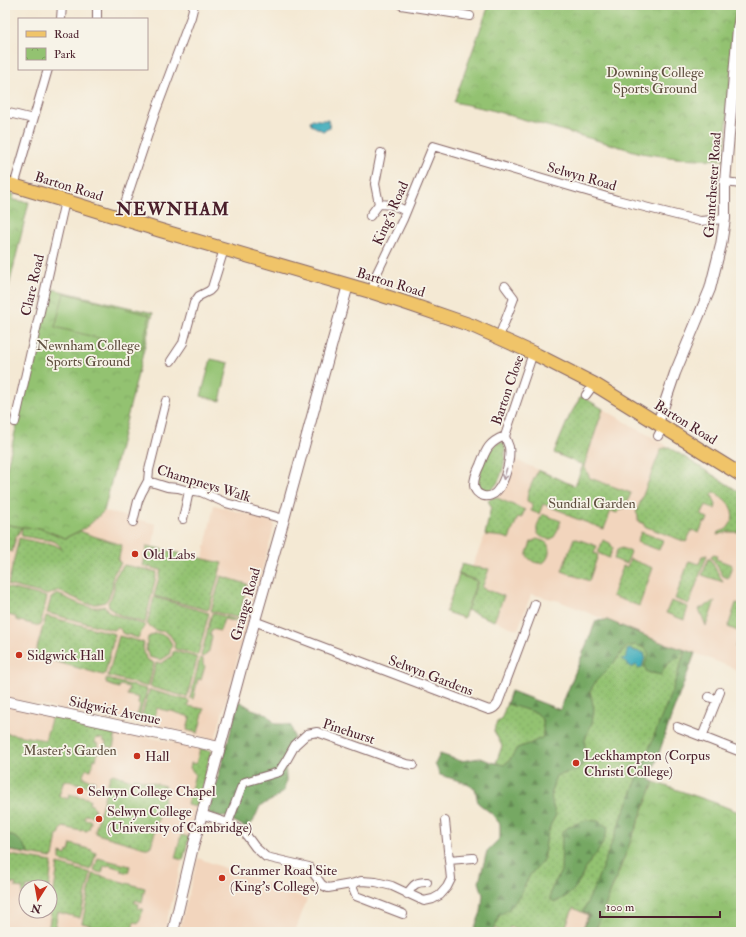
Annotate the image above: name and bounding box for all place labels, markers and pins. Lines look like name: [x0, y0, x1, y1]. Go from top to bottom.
place label: Old Labs: [143, 546, 195, 563]
marker: Old Labs: [130, 549, 140, 559]
place label: Sidgwick Hall: [27, 647, 105, 664]
marker: Sidgwick Hall: [14, 650, 24, 660]
place label: Leckhampton (Corpus Christi College): [584, 747, 710, 780]
place label: Hall: [145, 748, 170, 765]
marker: Hall: [132, 751, 142, 761]
marker: Leckhampton (Corpus Christi College): [571, 758, 581, 768]
place label: Selwyn College Chapel: [88, 783, 216, 801]
marker: Selwyn College Chapel: [75, 786, 85, 796]
place label: Selwyn College (University of Cambridge): [107, 803, 252, 837]
marker: Selwyn College (University of Cambridge): [94, 814, 104, 824]
place label: Cranmer Road Site (King's College): [230, 862, 337, 895]
marker: Cranmer Road Site (King's College): [217, 873, 227, 883]

